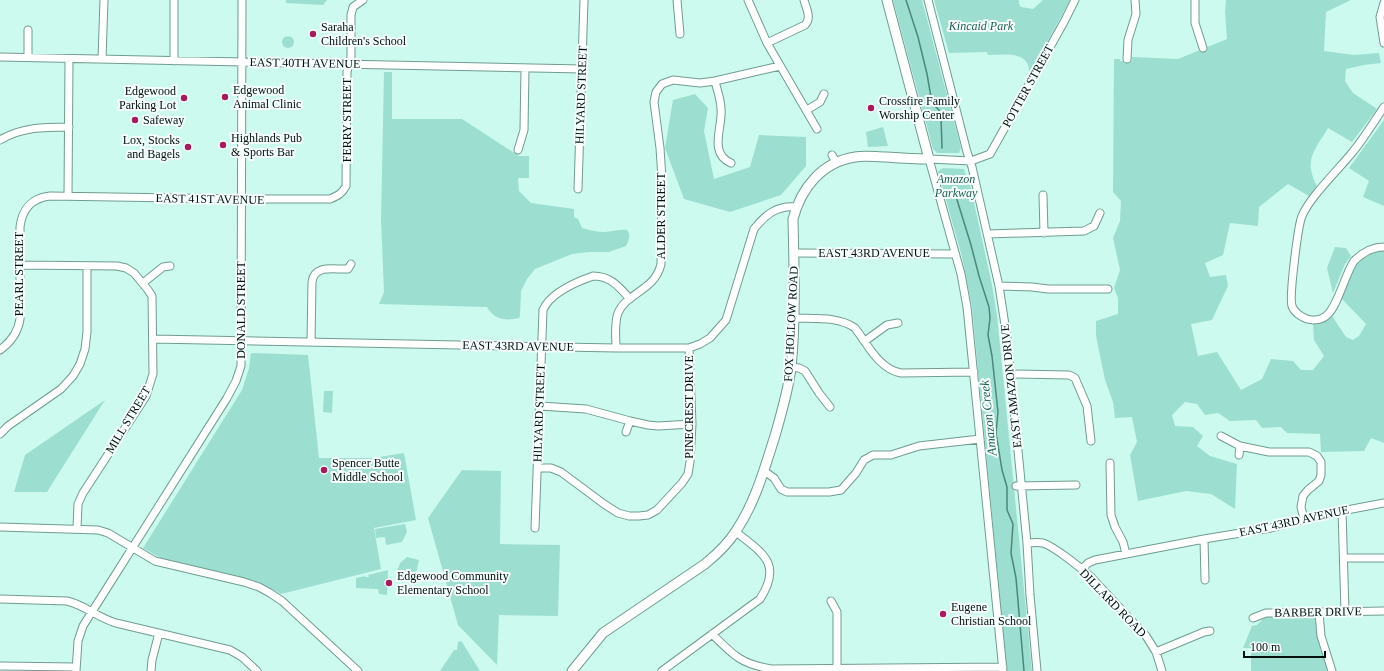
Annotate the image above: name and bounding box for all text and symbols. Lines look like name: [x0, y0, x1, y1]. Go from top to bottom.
park label: Kincaid Park: [948, 19, 1014, 33]
place label: Saraha Children's School: [321, 20, 407, 48]
marker: Saraha Children's School: [308, 29, 318, 39]
street label: POTTER STREET: [999, 42, 1057, 130]
street label: HILYARD STREET: [572, 45, 590, 144]
street label: EAST 40TH AVENUE: [249, 55, 361, 71]
street label: FERRY STREET: [340, 77, 354, 162]
place label: Edgewood Animal Clinic: [233, 83, 301, 111]
place label: Edgewood Parking Lot: [119, 84, 177, 112]
marker: Edgewood Animal Clinic: [220, 92, 230, 102]
marker: Edgewood Parking Lot: [179, 93, 189, 103]
place label: Crossfire Family Worship Center: [879, 94, 960, 122]
marker: Crossfire Family Worship Center: [866, 103, 876, 113]
place label: Safeway: [143, 113, 184, 127]
marker: Safeway: [130, 115, 140, 125]
place label: Highlands Pub & Sports Bar: [231, 131, 302, 159]
place label: Lox, Stocks and Bagels: [123, 133, 180, 161]
marker: Highlands Pub & Sports Bar: [218, 140, 228, 150]
marker: Lox, Stocks and Bagels: [183, 142, 193, 152]
street label: ALDER STREET: [654, 172, 668, 260]
park label: Amazon Parkway: [934, 172, 978, 200]
street label: EAST 41ST AVENUE: [156, 191, 264, 207]
street label: PEARL STREET: [12, 231, 26, 316]
street label: EAST 43RD AVENUE: [818, 246, 930, 260]
street label: DONALD STREET: [234, 261, 248, 359]
street label: FOX HOLLOW ROAD: [781, 265, 801, 382]
street label: EAST AMAZON DRIVE: [998, 323, 1024, 449]
street label: EAST 43RD AVENUE: [462, 338, 574, 354]
street label: PINECREST DRIVE: [682, 355, 696, 459]
street label: HILYARD STREET: [530, 363, 548, 462]
water label: Amazon Creek: [977, 379, 1000, 457]
street label: MILL STREET: [102, 383, 154, 456]
place label: Spencer Butte Middle School: [332, 456, 404, 484]
marker: Spencer Butte Middle School: [319, 465, 329, 475]
street label: EAST 43RD AVENUE: [1238, 503, 1350, 539]
street label: DILLARD ROAD: [1077, 566, 1149, 640]
place label: Edgewood Community Elementary School: [397, 569, 509, 597]
marker: Edgewood Community Elementary School: [384, 578, 394, 588]
place label: Eugene Christian School: [951, 600, 1032, 628]
street label: BARBER DRIVE: [1274, 604, 1362, 620]
marker: Eugene Christian School: [938, 609, 948, 619]
scale bar: [1244, 633, 1325, 659]
text: 100 m: [1250, 640, 1281, 654]

